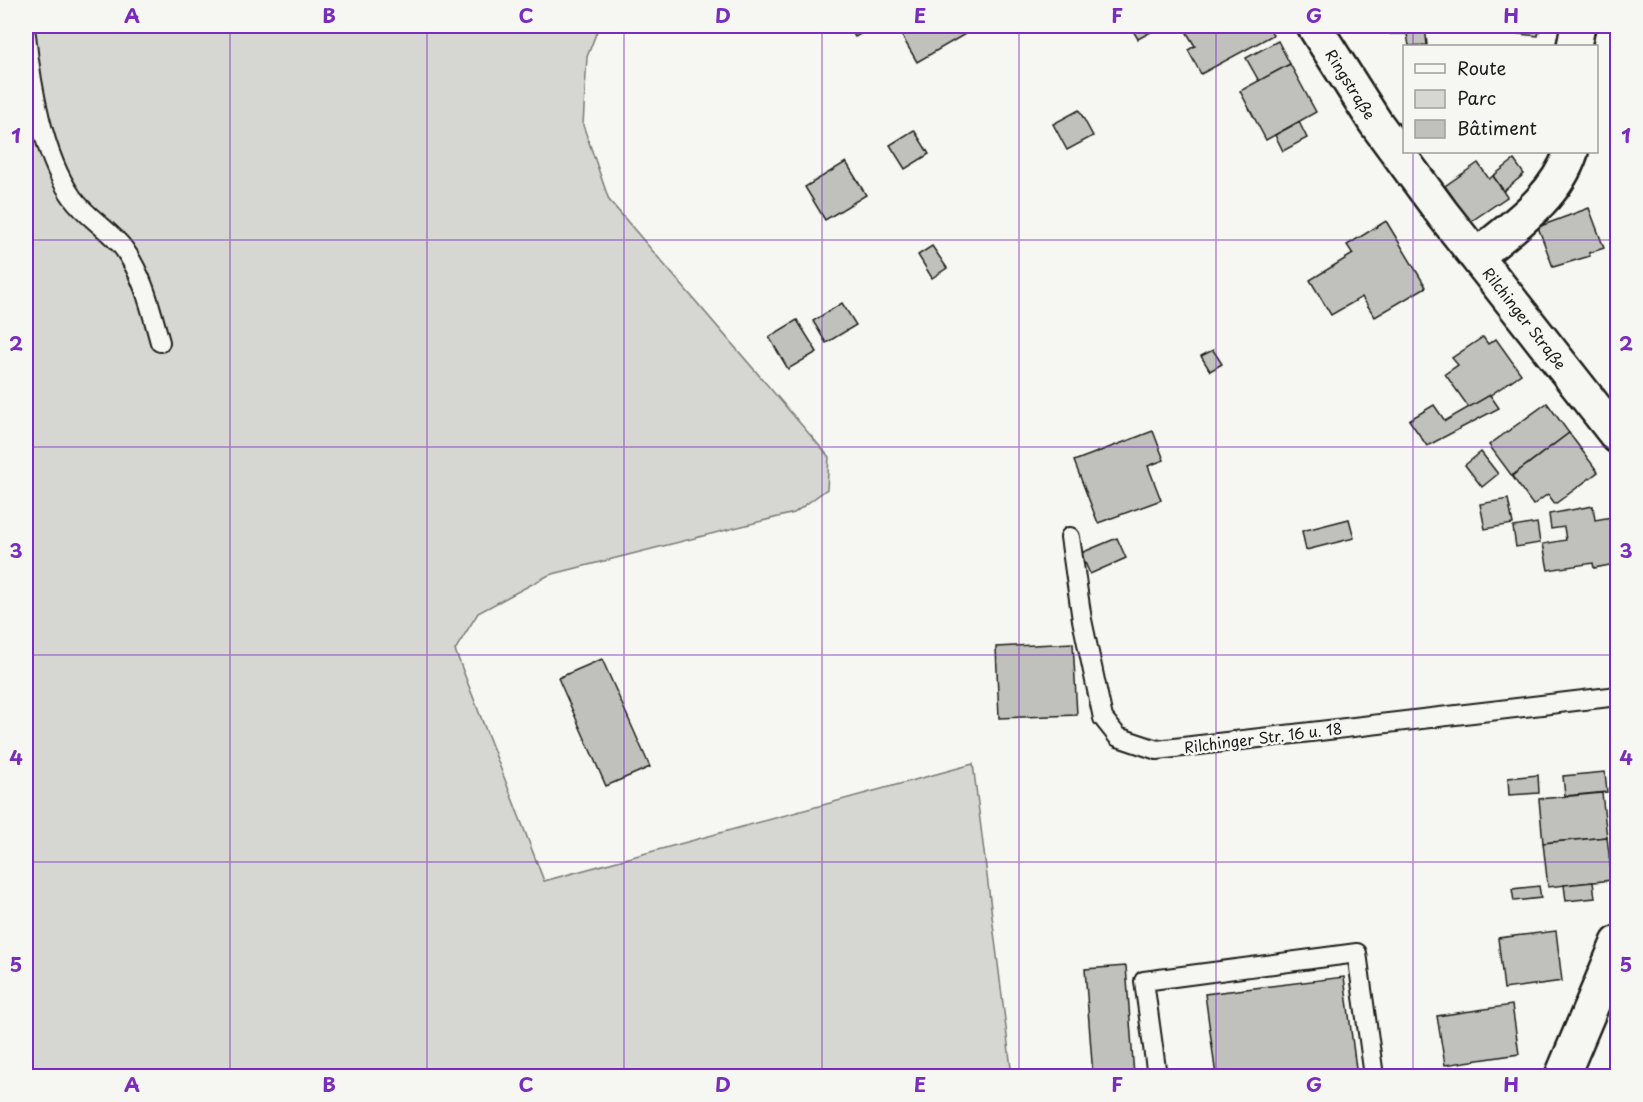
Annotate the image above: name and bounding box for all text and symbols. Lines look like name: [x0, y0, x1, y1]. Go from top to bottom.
text: A: [124, 0, 140, 30]
text: B: [322, 0, 336, 30]
text: C: [518, 0, 534, 30]
text: D: [715, 0, 731, 30]
text: E: [914, 0, 926, 30]
text: F: [1111, 0, 1123, 30]
text: G: [1306, 0, 1322, 30]
text: H: [1503, 0, 1519, 30]
street label: Ringstraße: [1320, 44, 1382, 124]
legend: [1403, 45, 1598, 153]
text: Route: [1457, 54, 1507, 81]
text: Parc: [1457, 84, 1496, 111]
text: Bâtiment: [1457, 114, 1537, 141]
text: 1: [11, 120, 21, 150]
text: 1: [1621, 120, 1631, 150]
street label: Rilchinger Straße: [1478, 262, 1572, 374]
text: 2: [9, 328, 23, 358]
text: 2: [1619, 328, 1633, 358]
text: 3: [9, 535, 23, 565]
text: 3: [1619, 535, 1633, 565]
street label: Rilchinger Str. 16 u. 18: [1183, 716, 1343, 758]
text: 4: [9, 742, 23, 772]
text: 4: [1619, 742, 1633, 772]
text: 5: [10, 949, 22, 979]
text: 5: [1620, 949, 1632, 979]
text: A: [124, 1069, 140, 1099]
text: B: [322, 1069, 336, 1099]
text: C: [518, 1069, 534, 1099]
text: D: [715, 1069, 731, 1099]
text: E: [914, 1069, 926, 1099]
text: F: [1111, 1069, 1123, 1099]
text: G: [1306, 1069, 1322, 1099]
text: H: [1503, 1069, 1519, 1099]

